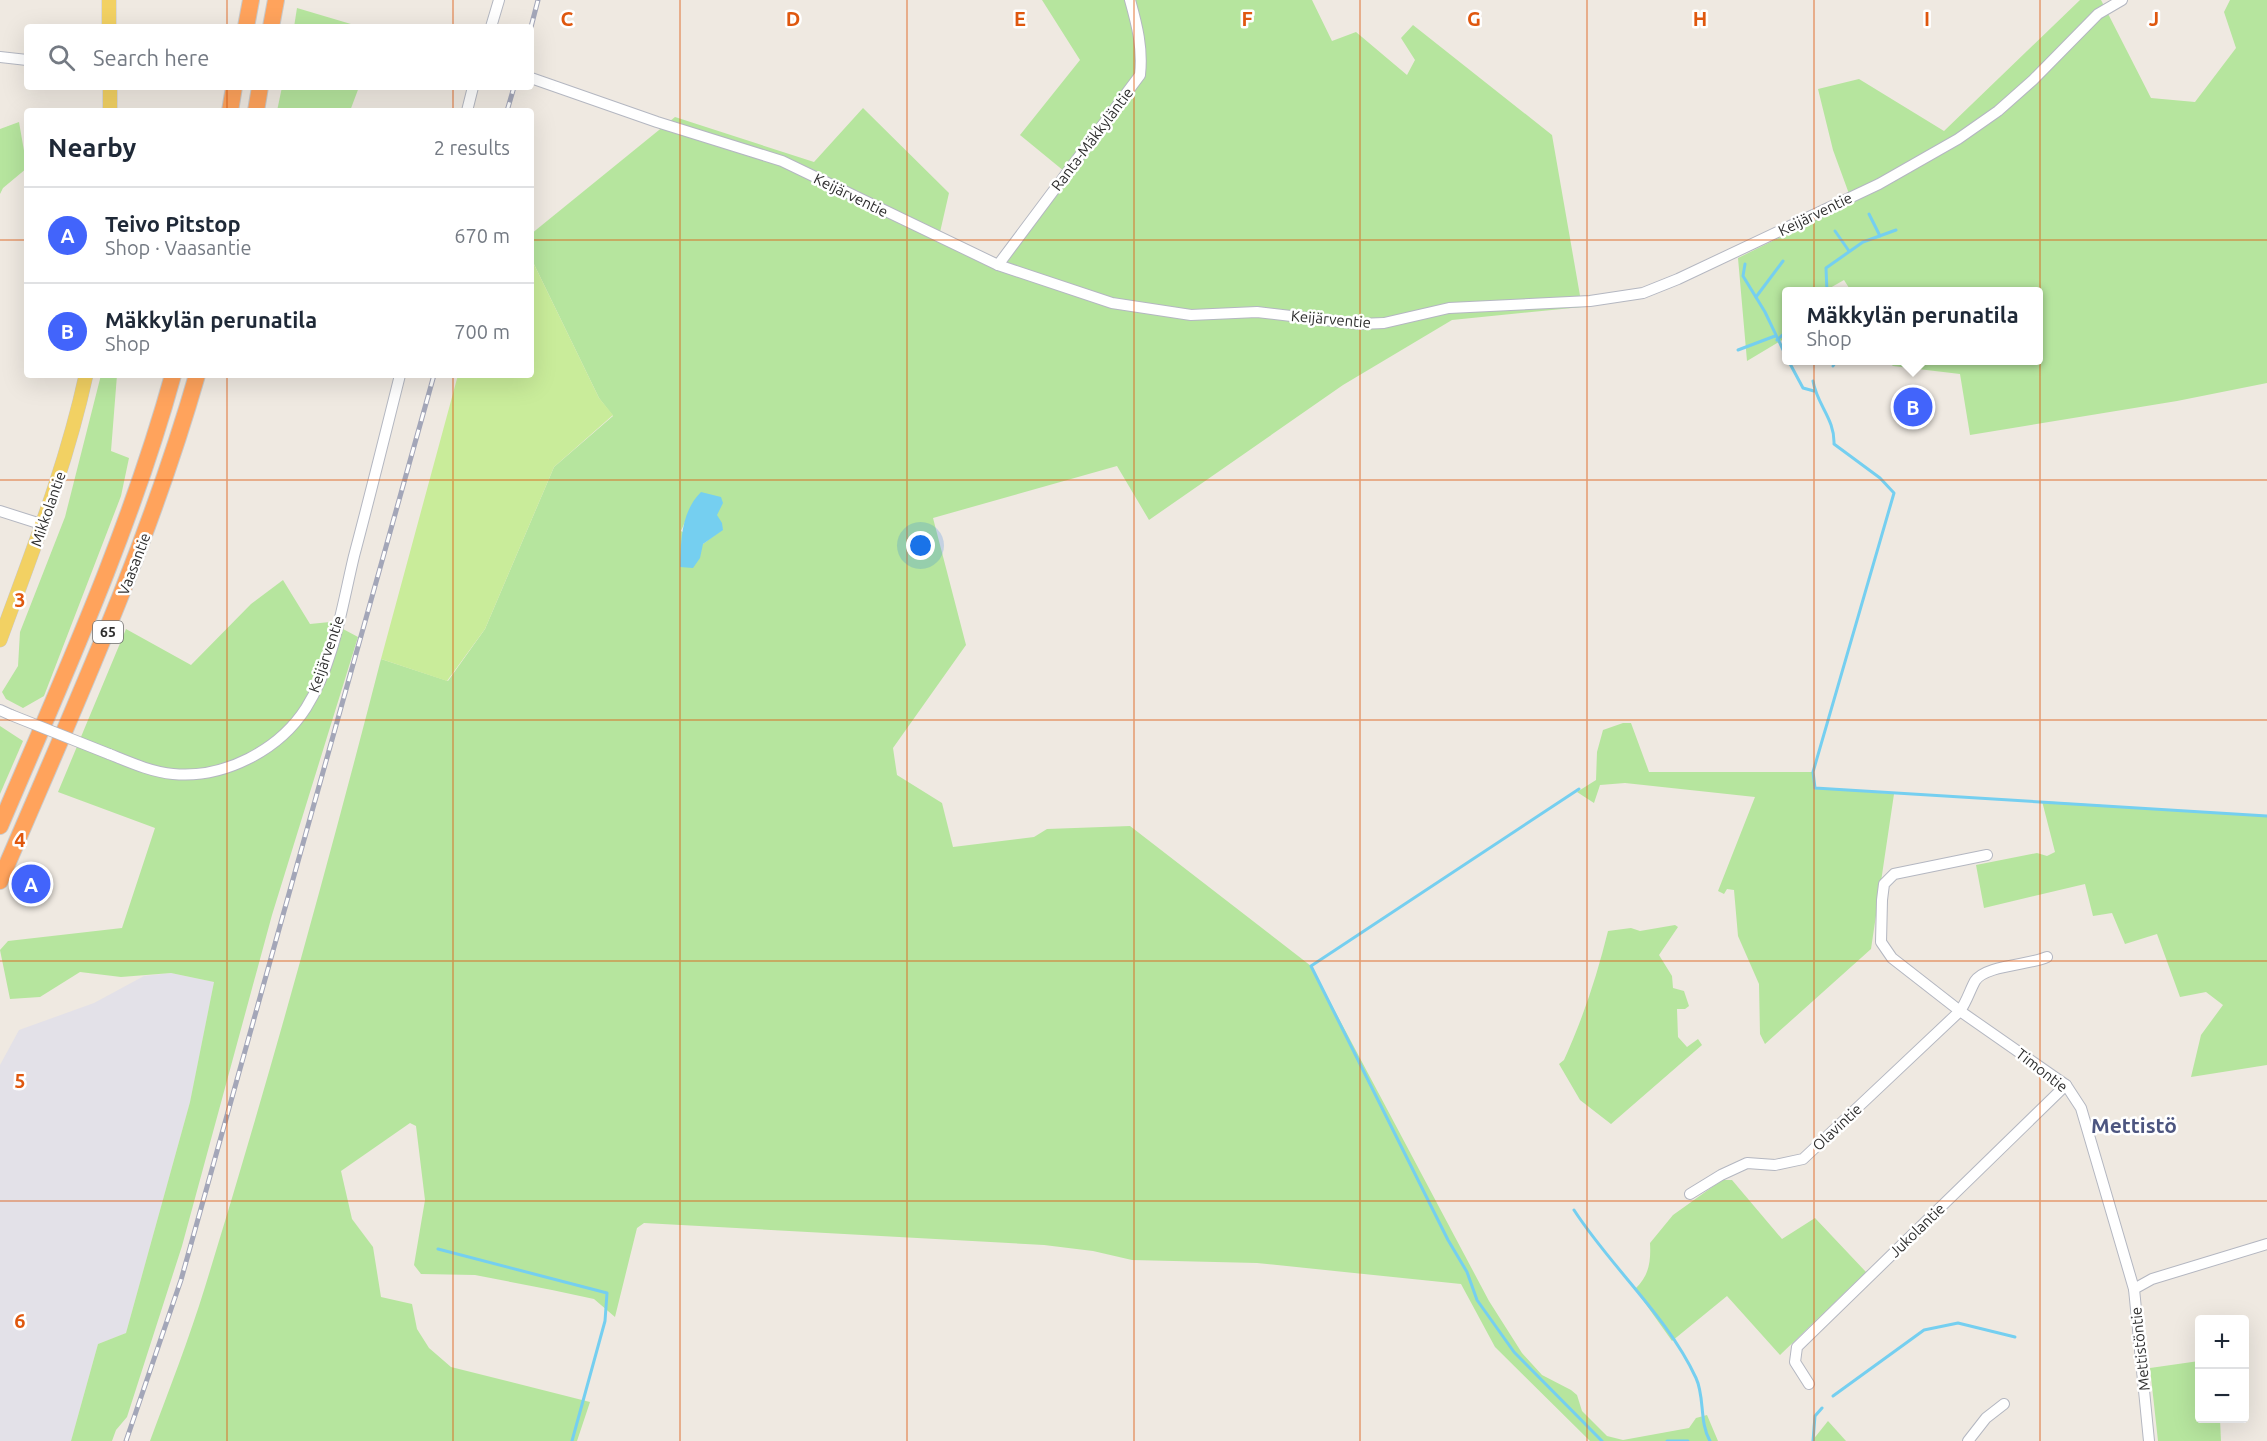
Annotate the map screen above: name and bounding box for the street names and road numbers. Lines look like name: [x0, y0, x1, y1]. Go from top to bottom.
street label: Ranta-Mäkkyläntie: [1048, 84, 1136, 194]
street label: Keijärventie: [811, 170, 891, 220]
street label: Keijärventie: [1775, 189, 1855, 239]
street label: Keijärventie: [1290, 307, 1372, 331]
street label: Mikkolantie: [27, 469, 69, 549]
street label: Vaasantie: [114, 530, 154, 598]
street label: Keijärventie: [305, 613, 347, 695]
road number: 65: [93, 621, 123, 643]
street label: Timontie: [2013, 1045, 2071, 1095]
street label: Olavintie: [1809, 1100, 1865, 1154]
street label: Jukolantie: [1886, 1200, 1948, 1260]
street label: Mettistöntie: [2127, 1306, 2153, 1392]

